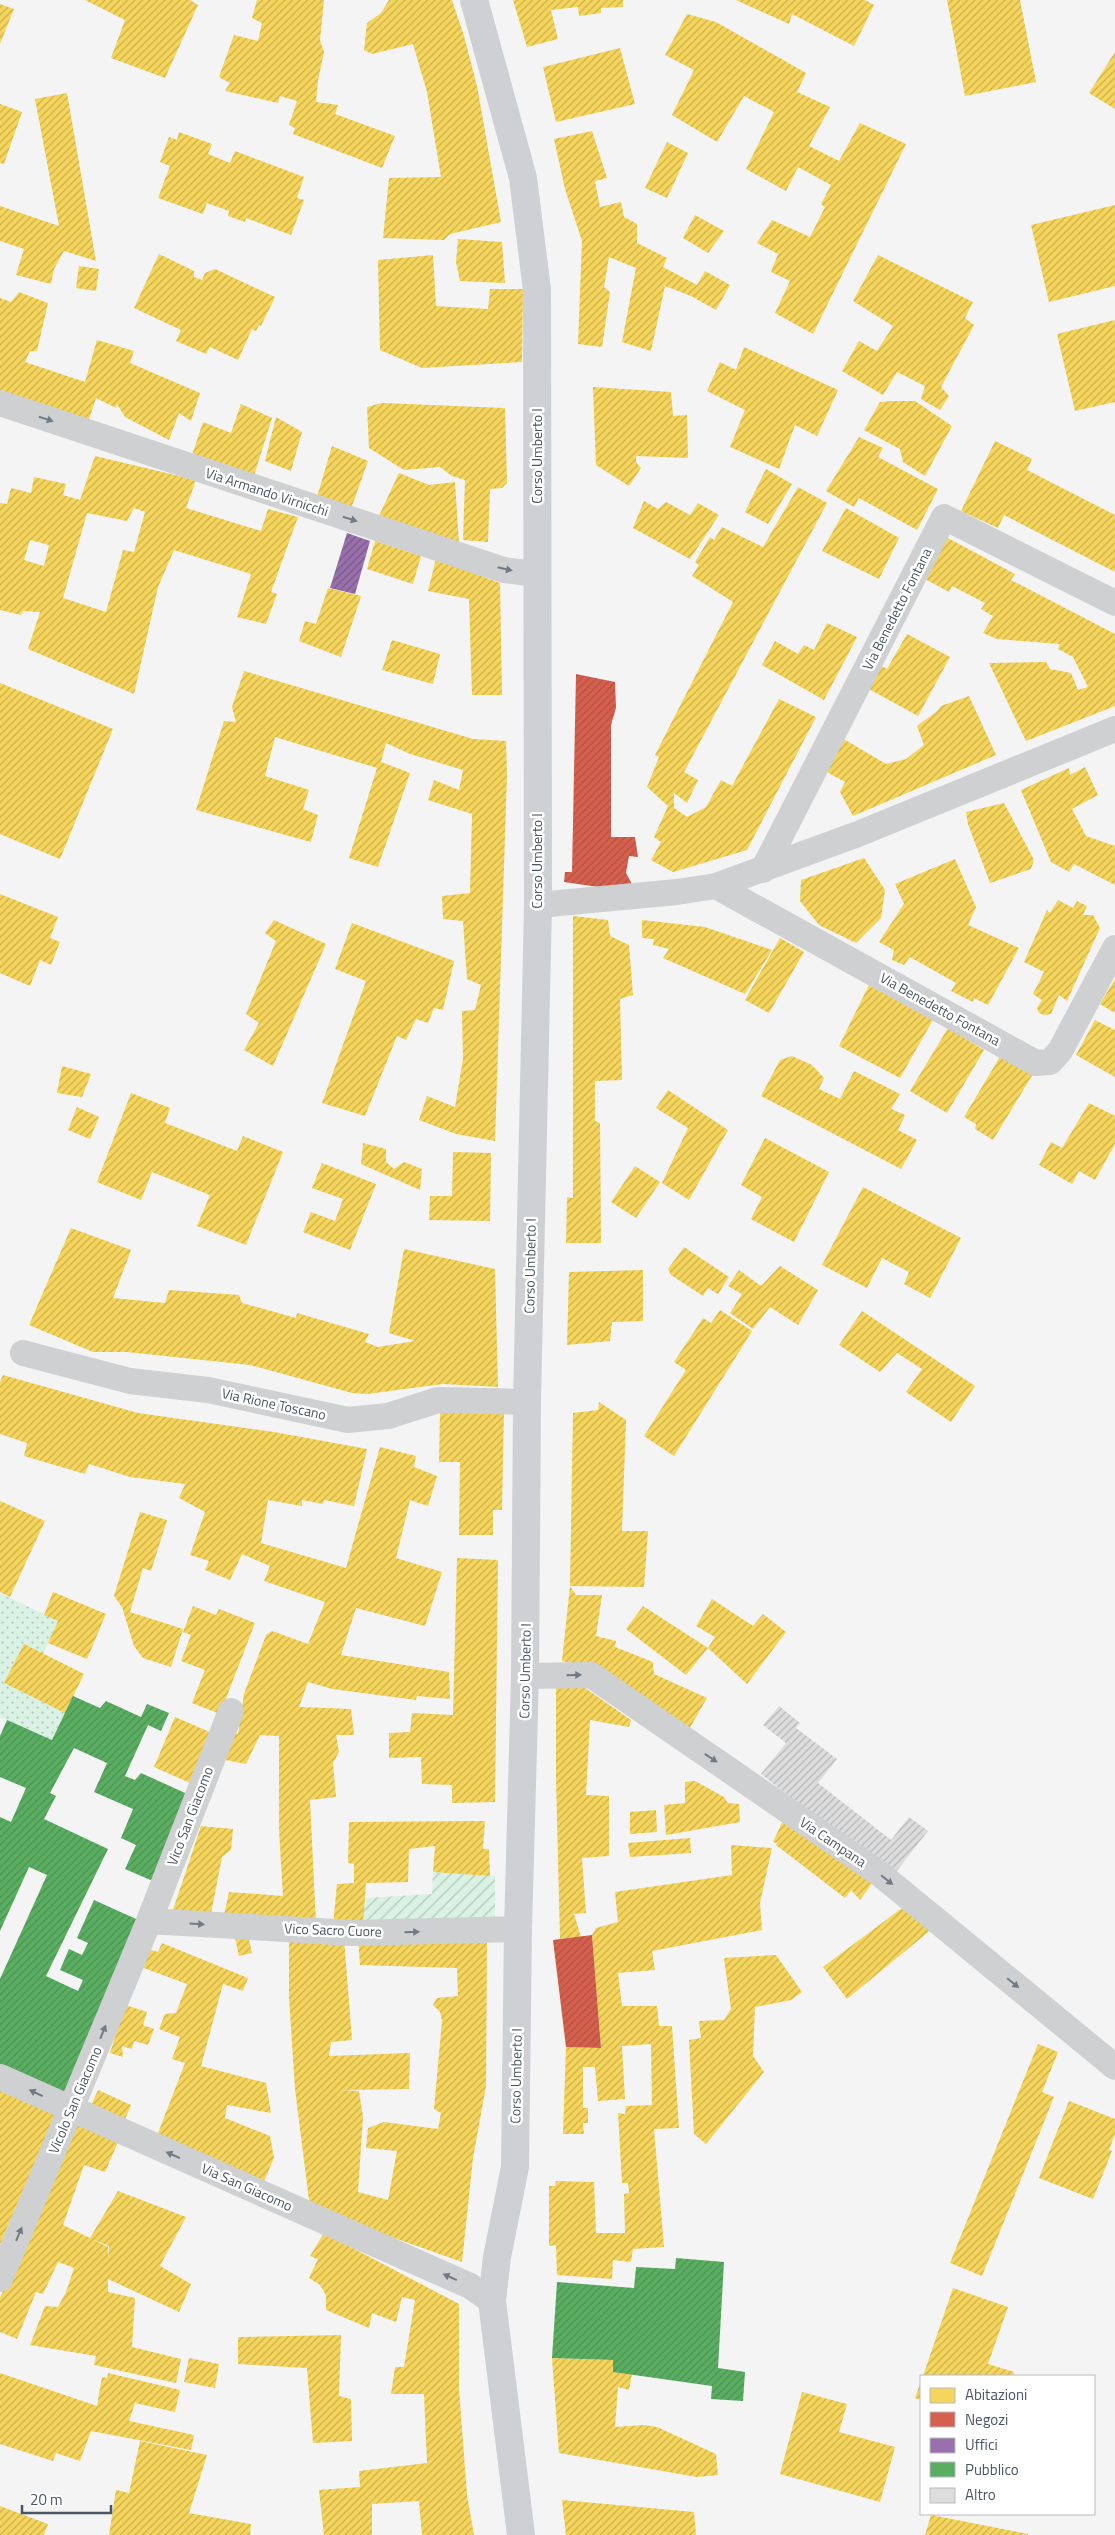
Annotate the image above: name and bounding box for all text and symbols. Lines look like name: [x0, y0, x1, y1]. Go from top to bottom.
street label: Corso Umberto I: [526, 408, 547, 504]
one-way arrow: [39, 415, 54, 423]
street label: Via Armando Virnicchi: [203, 462, 331, 521]
one-way arrow: [343, 515, 358, 523]
street label: Via Benedetto Fontana: [857, 544, 937, 674]
one-way arrow: [497, 565, 512, 573]
street label: Corso Umberto I: [526, 813, 547, 909]
street label: Via Benedetto Fontana: [876, 967, 1004, 1050]
street label: Corso Umberto I: [518, 1218, 541, 1314]
street label: Via Rione Toscano: [220, 1382, 328, 1425]
street label: Corso Umberto I: [513, 1623, 536, 1719]
one-way arrow: [566, 1671, 582, 1679]
one-way arrow: [704, 1753, 717, 1763]
street label: Vico San Giacomo: [161, 1763, 218, 1868]
street label: Via Campana: [796, 1811, 871, 1872]
one-way arrow: [881, 1874, 894, 1885]
street label: Vico Sacro Cuore: [284, 1917, 382, 1942]
one-way arrow: [190, 1920, 206, 1928]
one-way arrow: [404, 1927, 420, 1935]
one-way arrow: [1006, 1977, 1019, 1988]
one-way arrow: [99, 2024, 107, 2039]
street label: Corso Umberto I: [504, 2028, 527, 2124]
street label: Vicolo San Giacomo: [42, 2043, 107, 2157]
one-way arrow: [29, 2089, 43, 2097]
one-way arrow: [166, 2150, 180, 2158]
street label: Via San Giacomo: [198, 2157, 296, 2216]
one-way arrow: [15, 2227, 23, 2241]
one-way arrow: [443, 2272, 457, 2280]
legend: [920, 2375, 1095, 2515]
text: Abitazioni: [965, 2383, 1027, 2406]
text: Negozi: [965, 2408, 1008, 2431]
text: Uffici: [965, 2433, 998, 2456]
text: Pubblico: [965, 2458, 1019, 2481]
scale bar: [22, 2482, 111, 2514]
text: Altro: [965, 2483, 996, 2506]
text: 20 m: [30, 2488, 63, 2511]

